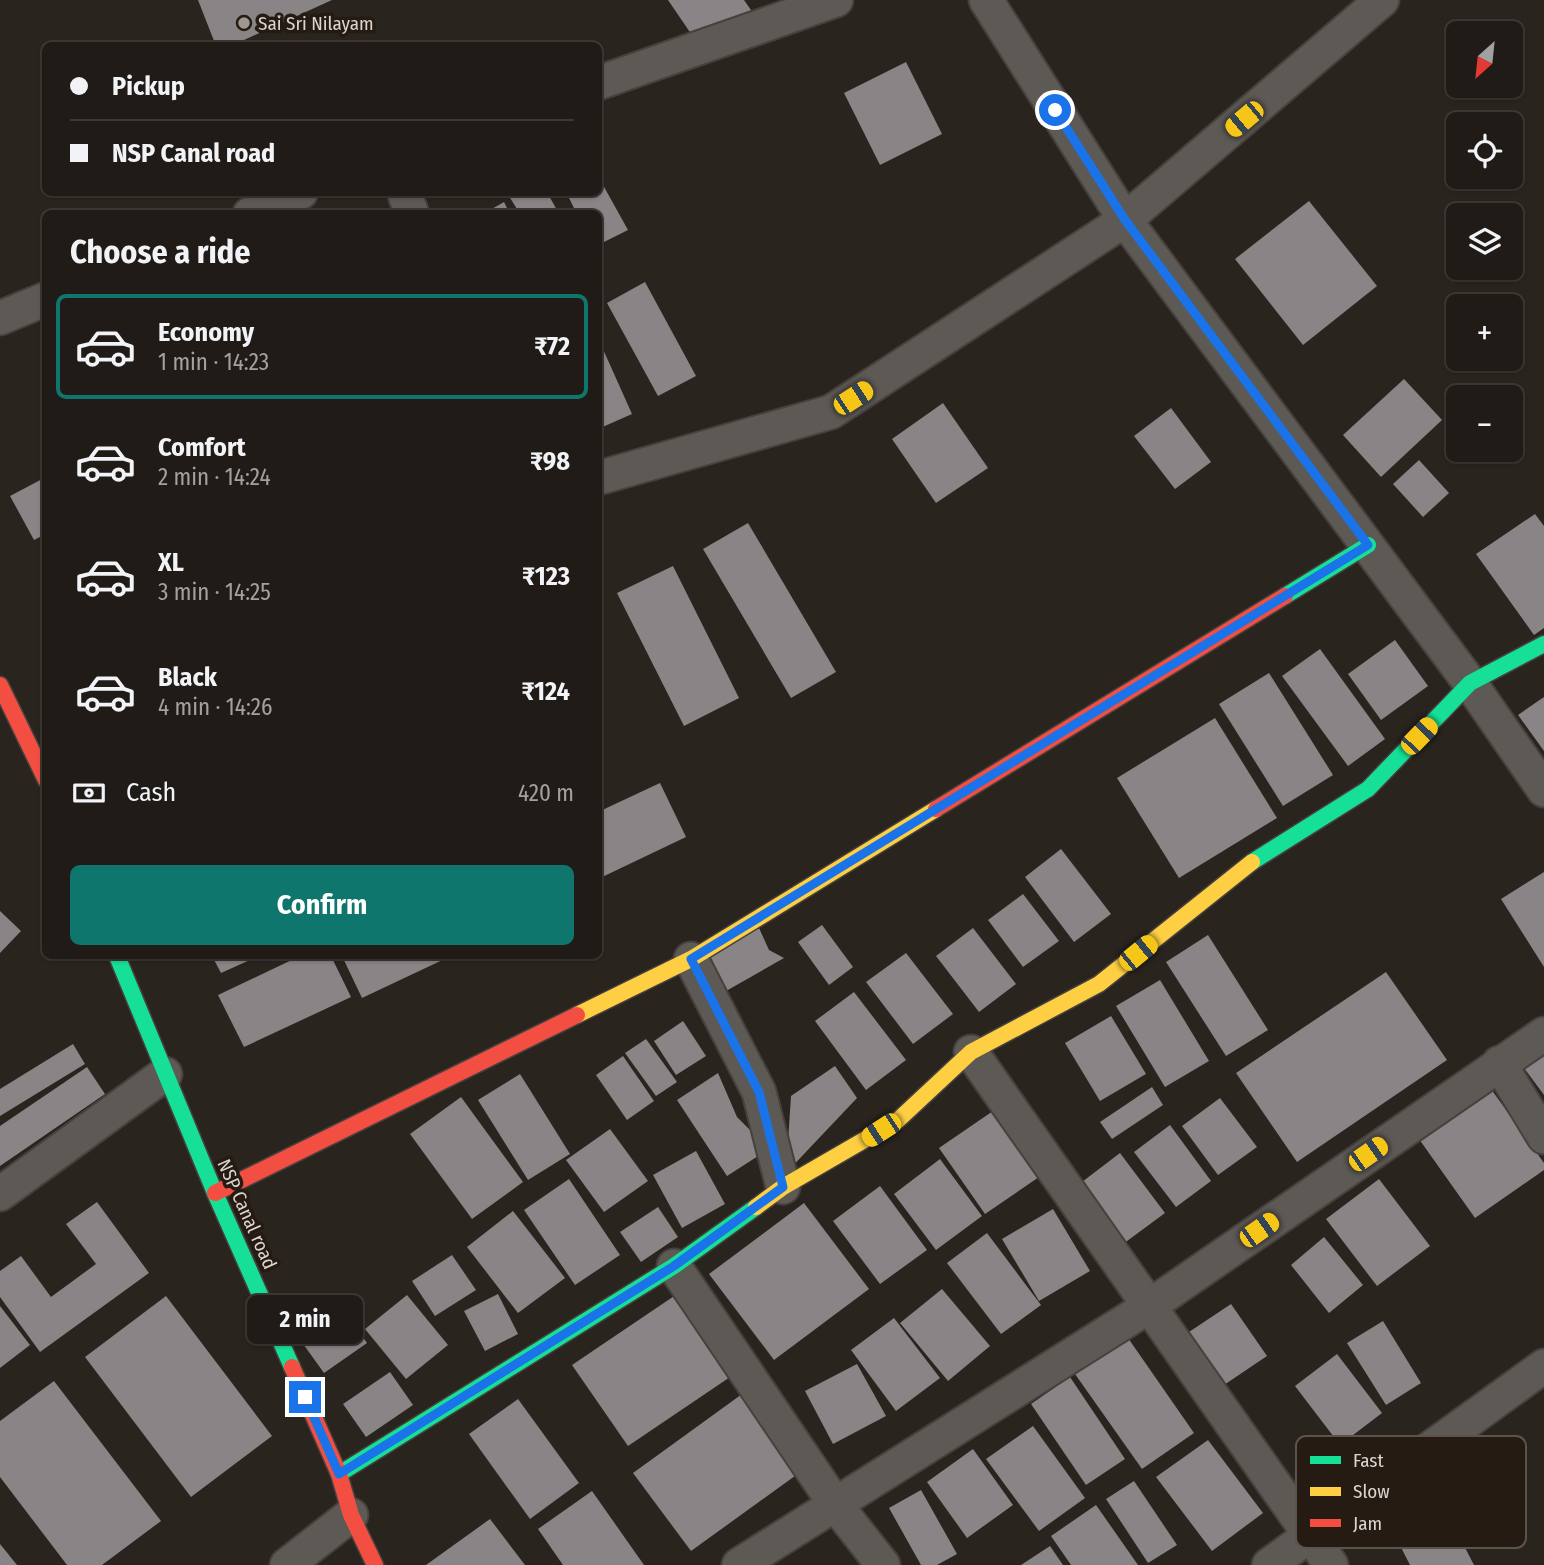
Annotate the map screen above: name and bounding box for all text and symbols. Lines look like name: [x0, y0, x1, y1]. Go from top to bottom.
place label: Sai Sri Nilayam: [258, 12, 374, 35]
marker: Sai Sri Nilayam: [236, 15, 252, 31]
north arrow: [1446, 21, 1522, 98]
map controls: [1446, 21, 1523, 462]
text: Pickup: [112, 71, 185, 102]
route start: [1039, 94, 1071, 126]
car: [1222, 97, 1267, 141]
button: locate: [1446, 112, 1523, 189]
text: NSP Canal road: [112, 138, 275, 169]
button: layers: [1446, 203, 1523, 280]
text: Choose a ride: [70, 233, 251, 271]
button: +: [1446, 294, 1523, 371]
icon: car: [74, 315, 137, 378]
text: Economy: [158, 317, 254, 348]
text: ₹72: [534, 331, 570, 362]
text: 1 min · 14:23: [158, 348, 269, 376]
car: [830, 378, 877, 418]
button: −: [1446, 385, 1523, 462]
icon: car: [74, 430, 137, 493]
text: Comfort: [158, 432, 246, 463]
text: ₹98: [530, 446, 570, 477]
text: 2 min · 14:24: [158, 463, 271, 491]
icon: car: [74, 545, 137, 608]
text: XL: [158, 547, 184, 578]
text: ₹123: [522, 561, 570, 592]
text: 3 min · 14:25: [158, 578, 271, 606]
icon: car: [74, 660, 137, 723]
text: Black: [158, 662, 217, 693]
text: ₹124: [521, 676, 570, 707]
text: 4 min · 14:26: [158, 693, 272, 721]
car: [1397, 714, 1442, 758]
icon: cash: [70, 774, 108, 812]
text: Cash: [126, 777, 176, 808]
text: 420 m: [518, 779, 574, 807]
button: Confirm: [70, 865, 574, 945]
car: [1116, 932, 1161, 974]
car: [858, 1110, 905, 1150]
car: [1345, 1133, 1392, 1175]
street label: NSP Canal road: [212, 1155, 282, 1273]
car: [1236, 1209, 1283, 1251]
callout: 2 min: [247, 1296, 363, 1344]
text: 2 min: [280, 1305, 331, 1333]
route end: [289, 1381, 321, 1413]
legend: [1296, 1436, 1526, 1548]
text: Fast: [1353, 1449, 1384, 1472]
text: Slow: [1353, 1480, 1390, 1503]
text: Jam: [1353, 1512, 1382, 1535]

